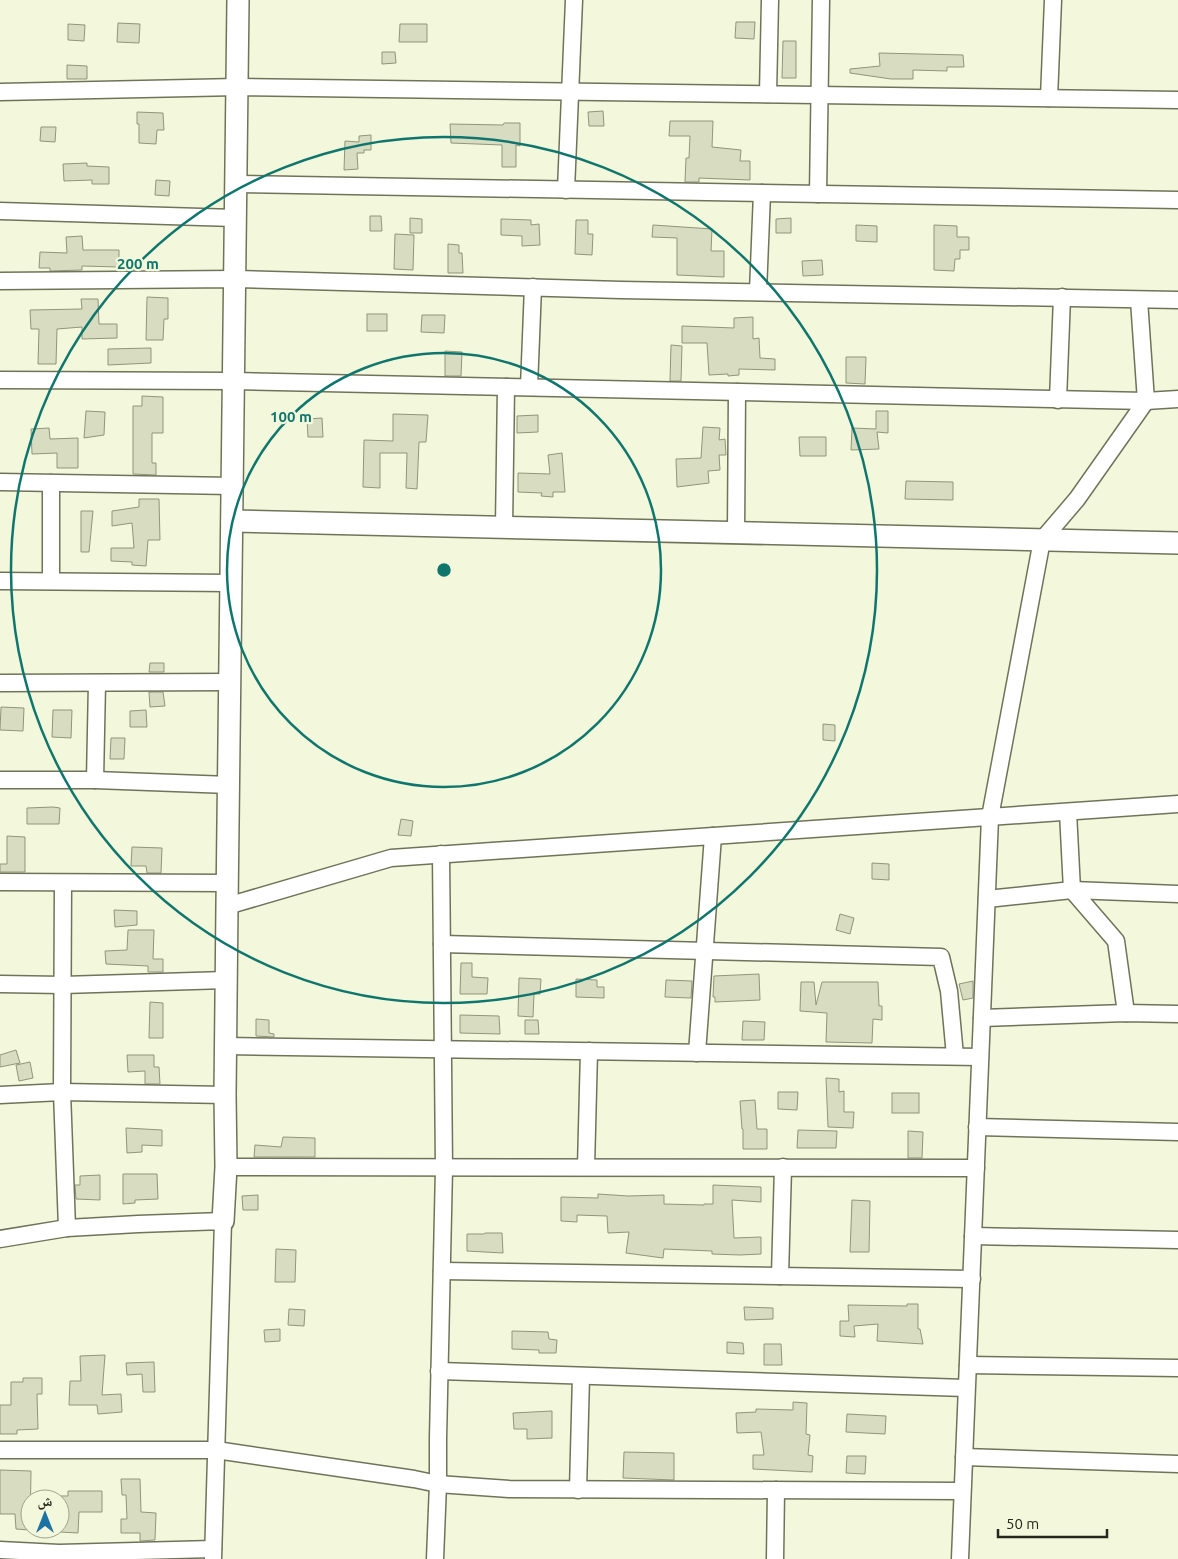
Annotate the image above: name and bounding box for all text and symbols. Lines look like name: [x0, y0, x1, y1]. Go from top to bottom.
text: 200 m: [117, 255, 159, 272]
text: 100 m: [270, 408, 312, 425]
centre of rings: [435, 561, 453, 579]
north arrow: [20, 1489, 70, 1539]
text: ش: [38, 1493, 53, 1510]
scale bar: [998, 1506, 1107, 1538]
text: 50 m: [1006, 1515, 1039, 1532]

